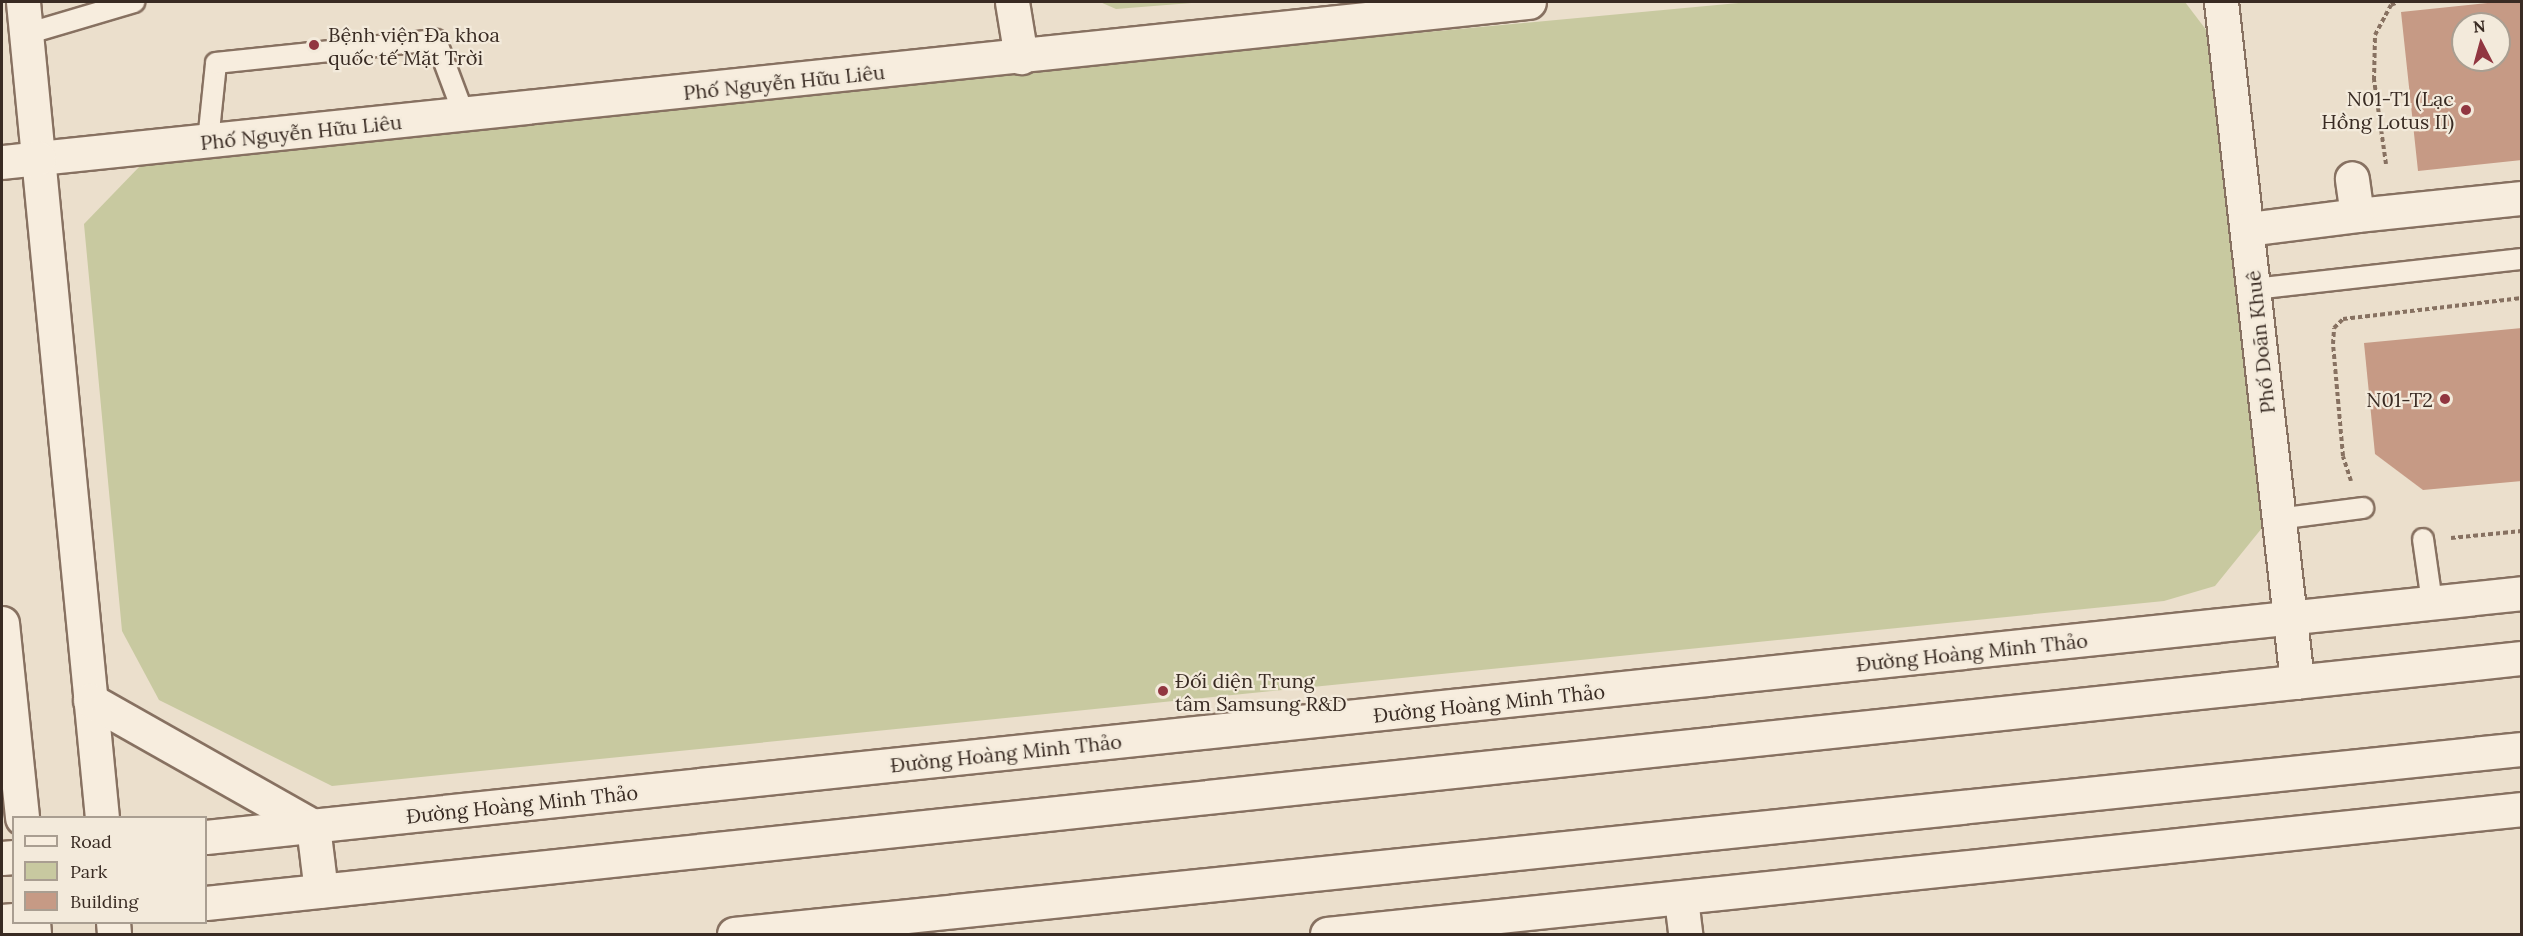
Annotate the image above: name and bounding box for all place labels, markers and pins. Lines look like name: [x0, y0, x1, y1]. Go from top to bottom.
place label: Bệnh viện Đa khoa quốc tế Mặt Trời: [328, 22, 500, 69]
marker: Bệnh viện Đa khoa quốc tế Mặt Trời: [305, 36, 323, 54]
place label: N01-T1 (Lạc Hồng Lotus II): [2321, 86, 2454, 133]
marker: N01-T1 (Lạc Hồng Lotus II): [2459, 103, 2473, 117]
place label: N01-T2: [2366, 387, 2433, 411]
marker: N01-T2: [2438, 392, 2452, 406]
place label: Đối diện Trung tâm Samsung R&D: [1175, 668, 1347, 715]
marker: Đối diện Trung tâm Samsung R&D: [1156, 684, 1170, 698]

